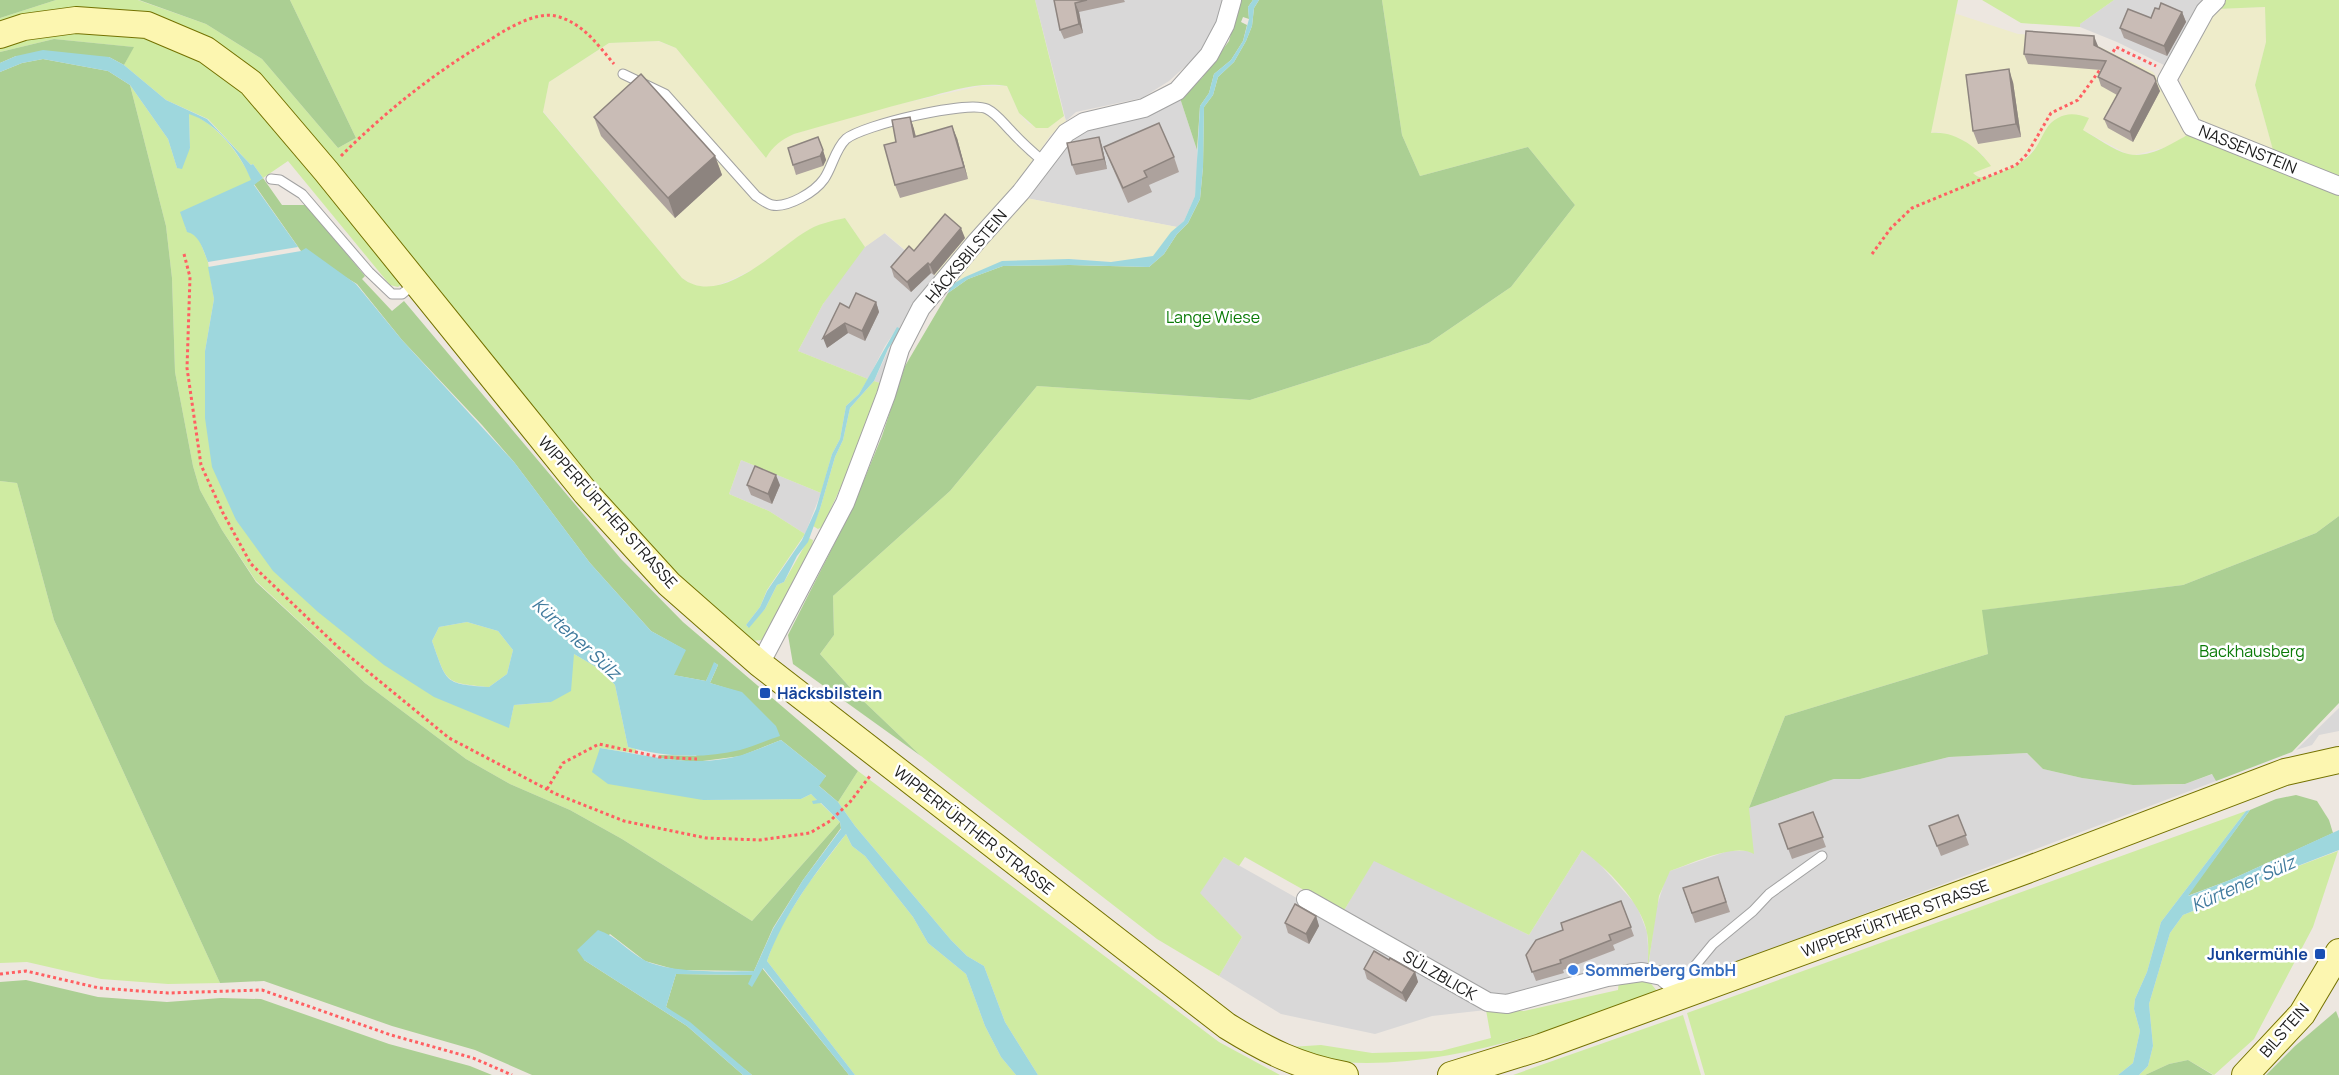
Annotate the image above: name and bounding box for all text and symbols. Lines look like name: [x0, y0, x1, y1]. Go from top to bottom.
street label: NASSENSTEIN: [2196, 119, 2300, 179]
street label: HÄCKSBILSTEIN: [920, 204, 1012, 308]
park label: Lange Wiese: [1166, 306, 1260, 328]
street label: WIPPERFÜRTHER STRASSE: [534, 431, 682, 593]
water label: Kürtener Sülz: [528, 592, 628, 686]
park label: Backhausberg: [2199, 640, 2305, 662]
place label: Häcksbilstein: [777, 682, 882, 704]
marker: Häcksbilstein: [758, 686, 772, 700]
street label: WIPPERFÜRTHER STRASSE: [889, 760, 1059, 900]
water label: Kürtener Sülz: [2187, 848, 2301, 917]
street label: WIPPERFÜRTHER STRASSE: [1798, 874, 1992, 962]
place label: Junkermühle: [2207, 943, 2308, 965]
street label: SÜLZBLICK: [1399, 945, 1481, 1005]
marker: Junkermühle: [2313, 947, 2327, 961]
place label: Sommerberg GmbH: [1585, 959, 1736, 981]
marker: Sommerberg GmbH: [1566, 963, 1580, 977]
street label: BILSTEIN: [2254, 998, 2314, 1062]

